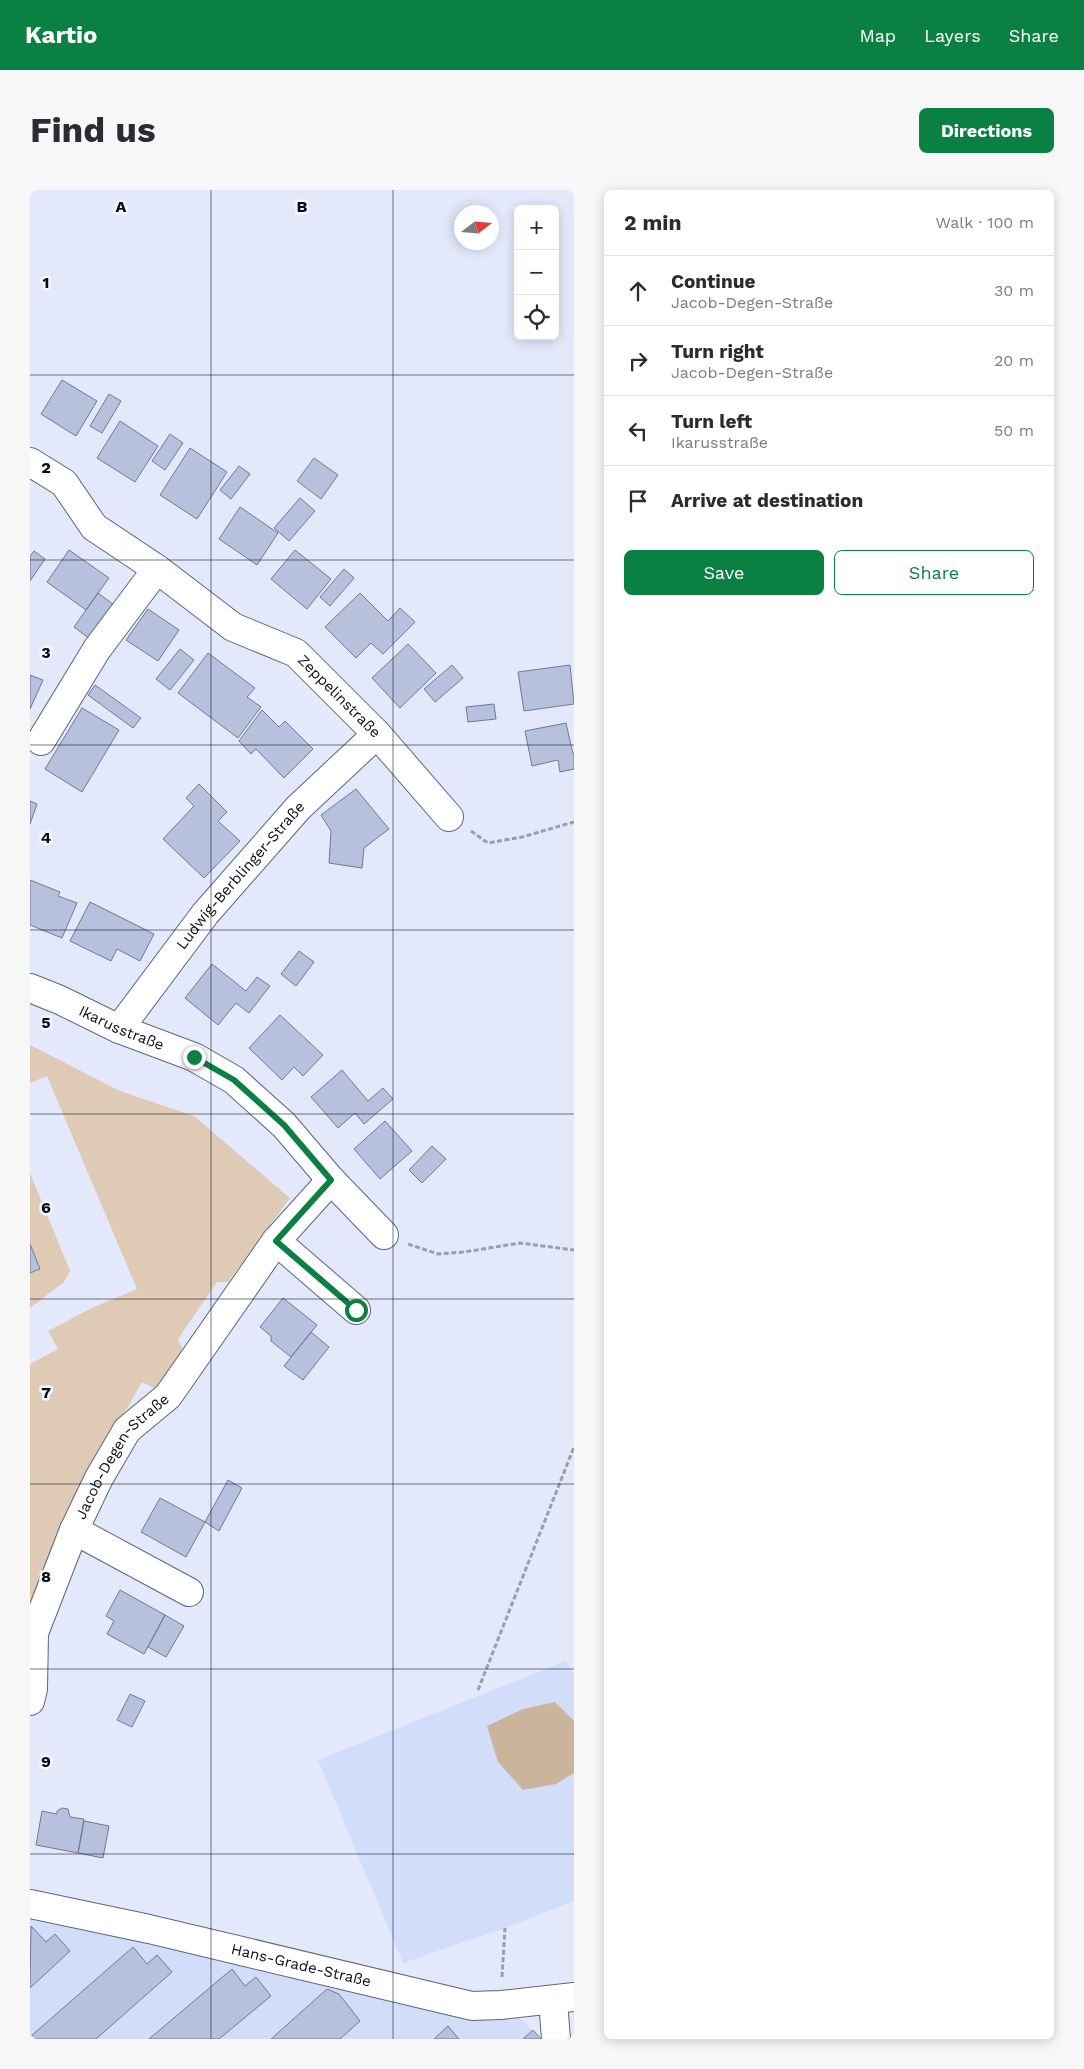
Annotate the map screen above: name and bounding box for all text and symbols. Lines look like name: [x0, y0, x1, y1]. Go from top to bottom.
text: Kartio: [25, 21, 97, 49]
text: Map: [859, 25, 896, 46]
text: Layers: [924, 25, 981, 46]
text: Share: [1009, 25, 1059, 46]
button: Directions: [919, 108, 1054, 153]
text: Find us: [30, 109, 156, 151]
text: A: [116, 197, 127, 216]
text: B: [297, 197, 308, 216]
north arrow: [454, 205, 499, 250]
map controls: [514, 205, 559, 340]
button: +: [514, 205, 559, 250]
text: 2 min: [624, 210, 681, 235]
text: Walk · 100 m: [936, 213, 1034, 232]
button: −: [514, 250, 559, 295]
text: Continue: [671, 270, 755, 293]
text: 1: [43, 273, 49, 292]
icon: ahead: [624, 277, 652, 305]
text: 30 m: [994, 281, 1034, 300]
text: Jacob-Degen-Straße: [671, 293, 833, 312]
button: locate: [514, 295, 559, 340]
text: Turn right: [671, 340, 764, 363]
icon: right: [624, 347, 652, 375]
text: 20 m: [994, 351, 1034, 370]
text: Jacob-Degen-Straße: [671, 363, 833, 382]
text: Turn left: [671, 410, 752, 433]
icon: left: [624, 417, 652, 445]
text: 50 m: [994, 421, 1034, 440]
text: Ikarusstraße: [671, 433, 768, 452]
text: 2: [41, 458, 51, 477]
icon: arrive: [624, 487, 652, 515]
text: Arrive at destination: [671, 489, 863, 512]
button: Save: [624, 550, 824, 595]
button: Share: [834, 550, 1034, 595]
text: 3: [41, 643, 51, 662]
street label: Zeppelinstraße: [294, 651, 384, 741]
street label: Ludwig-Berblinger-Straße: [173, 797, 308, 953]
text: 4: [41, 828, 51, 847]
street label: Ikarusstraße: [76, 1002, 167, 1054]
text: 5: [41, 1013, 51, 1032]
route end: [183, 1046, 206, 1069]
text: 6: [41, 1198, 51, 1217]
route start: [345, 1299, 368, 1322]
text: 7: [41, 1383, 51, 1402]
street label: Jacob-Degen-Straße: [72, 1390, 173, 1522]
text: 8: [41, 1567, 51, 1586]
text: 9: [41, 1752, 51, 1771]
street label: Hans-Grade-Straße: [229, 1940, 373, 1991]

